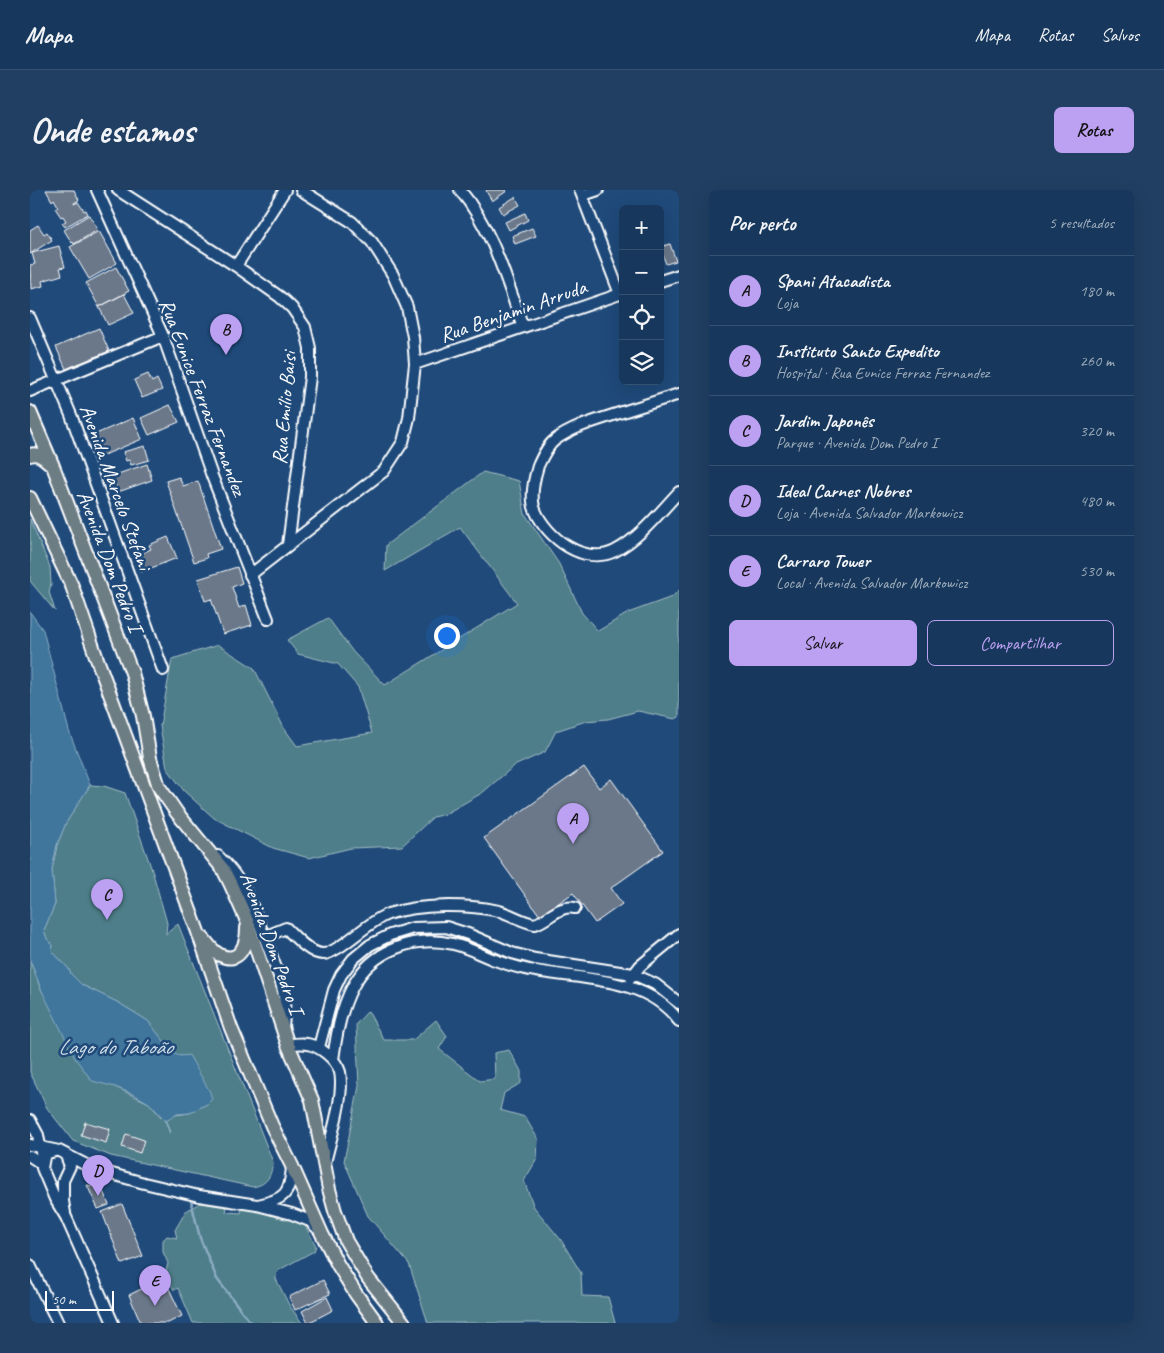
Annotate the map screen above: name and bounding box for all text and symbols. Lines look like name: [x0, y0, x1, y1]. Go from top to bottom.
text: Mapa: [25, 20, 72, 50]
text: Mapa: [975, 24, 1010, 46]
text: Rotas: [1038, 24, 1073, 46]
text: Salvos: [1101, 24, 1139, 46]
button: Rotas: [1054, 107, 1134, 153]
text: Onde estamos: [30, 108, 195, 153]
map controls: [619, 205, 664, 385]
button: +: [619, 205, 664, 250]
text: Por perto: [729, 210, 796, 236]
text: 5 resultados: [1049, 213, 1114, 233]
button: −: [619, 250, 664, 295]
text: Spani Atacadista: [776, 269, 890, 293]
street label: Rua Benjamin Arruda: [436, 273, 592, 348]
text: A: [741, 281, 749, 301]
text: 180 m: [1080, 281, 1114, 301]
text: Loja: [776, 293, 798, 313]
street label: Rua Eunice Ferraz Fernandez: [154, 295, 253, 501]
button: locate: [619, 295, 664, 340]
pin: B: [210, 314, 242, 355]
text: Instituto Santo Expedito: [776, 339, 939, 363]
button: layers: [619, 340, 664, 385]
street label: Rua Emílio Baisi: [266, 347, 302, 466]
text: B: [741, 351, 749, 371]
text: 260 m: [1080, 351, 1114, 371]
text: Hospital · Rua Eunice Ferraz Fernandez: [776, 363, 989, 383]
street label: Avenida Marcelo Stefani: [74, 401, 159, 576]
text: Jardim Japonês: [776, 409, 873, 433]
text: C: [741, 421, 749, 441]
text: 320 m: [1080, 421, 1114, 441]
text: Parque · Avenida Dom Pedro I: [776, 433, 937, 453]
text: Ideal Carnes Nobres: [776, 479, 910, 503]
street label: Avenida Dom Pedro I: [71, 487, 151, 640]
text: D: [740, 491, 750, 511]
text: 480 m: [1080, 491, 1114, 511]
text: Loja · Avenida Salvador Markowicz: [776, 503, 962, 523]
text: Carraro Tower: [776, 549, 870, 573]
text: E: [741, 561, 749, 581]
text: 530 m: [1080, 561, 1114, 581]
text: Local · Avenida Salvador Markowicz: [776, 573, 968, 593]
button: Salvar: [729, 620, 917, 666]
button: Compartilhar: [927, 620, 1114, 666]
your location: [434, 623, 460, 649]
pin: A: [557, 803, 589, 844]
street label: Avenida Dom Pedro I: [234, 868, 311, 1022]
pin: C: [91, 879, 123, 920]
water label: Lago do Taboão: [58, 1033, 175, 1061]
pin: D: [82, 1155, 114, 1196]
pin: E: [139, 1265, 171, 1306]
scale bar: [45, 1288, 114, 1311]
text: 50 m: [52, 1291, 76, 1308]

